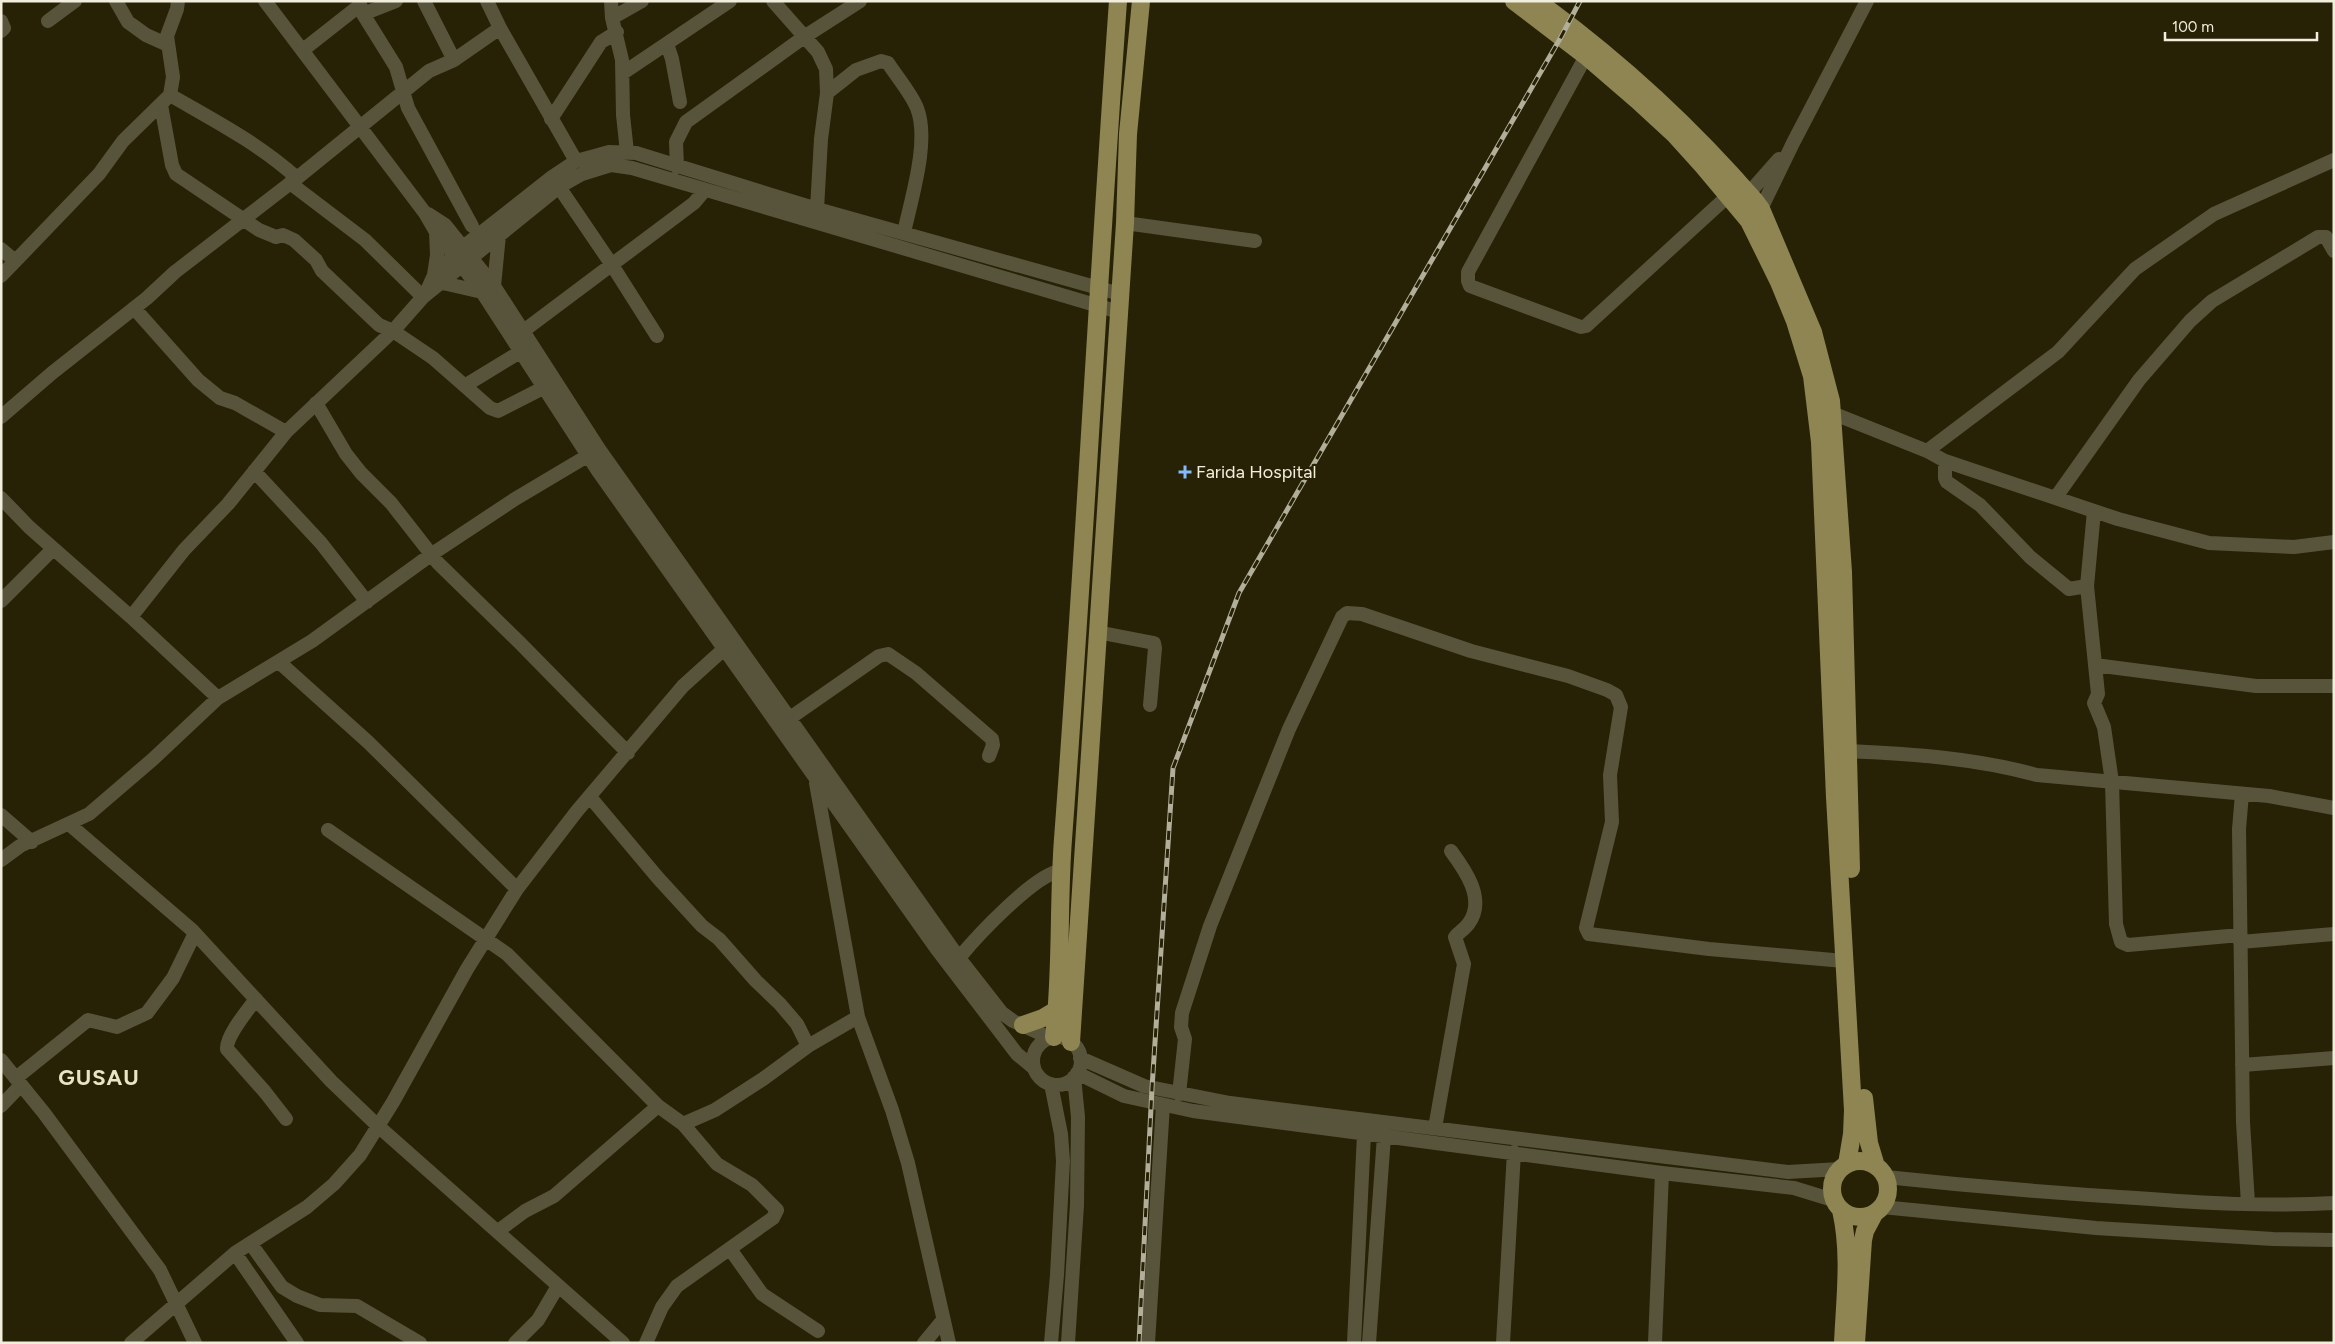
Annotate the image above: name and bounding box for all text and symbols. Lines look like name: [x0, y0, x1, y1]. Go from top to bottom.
scale bar: [2165, 10, 2318, 42]
text: 100 m: [2172, 18, 2214, 36]
place label: Farida Hospital: [1196, 461, 1316, 483]
marker: Farida Hospital: [1178, 465, 1192, 479]
district label: GUSAU: [58, 1064, 140, 1091]

